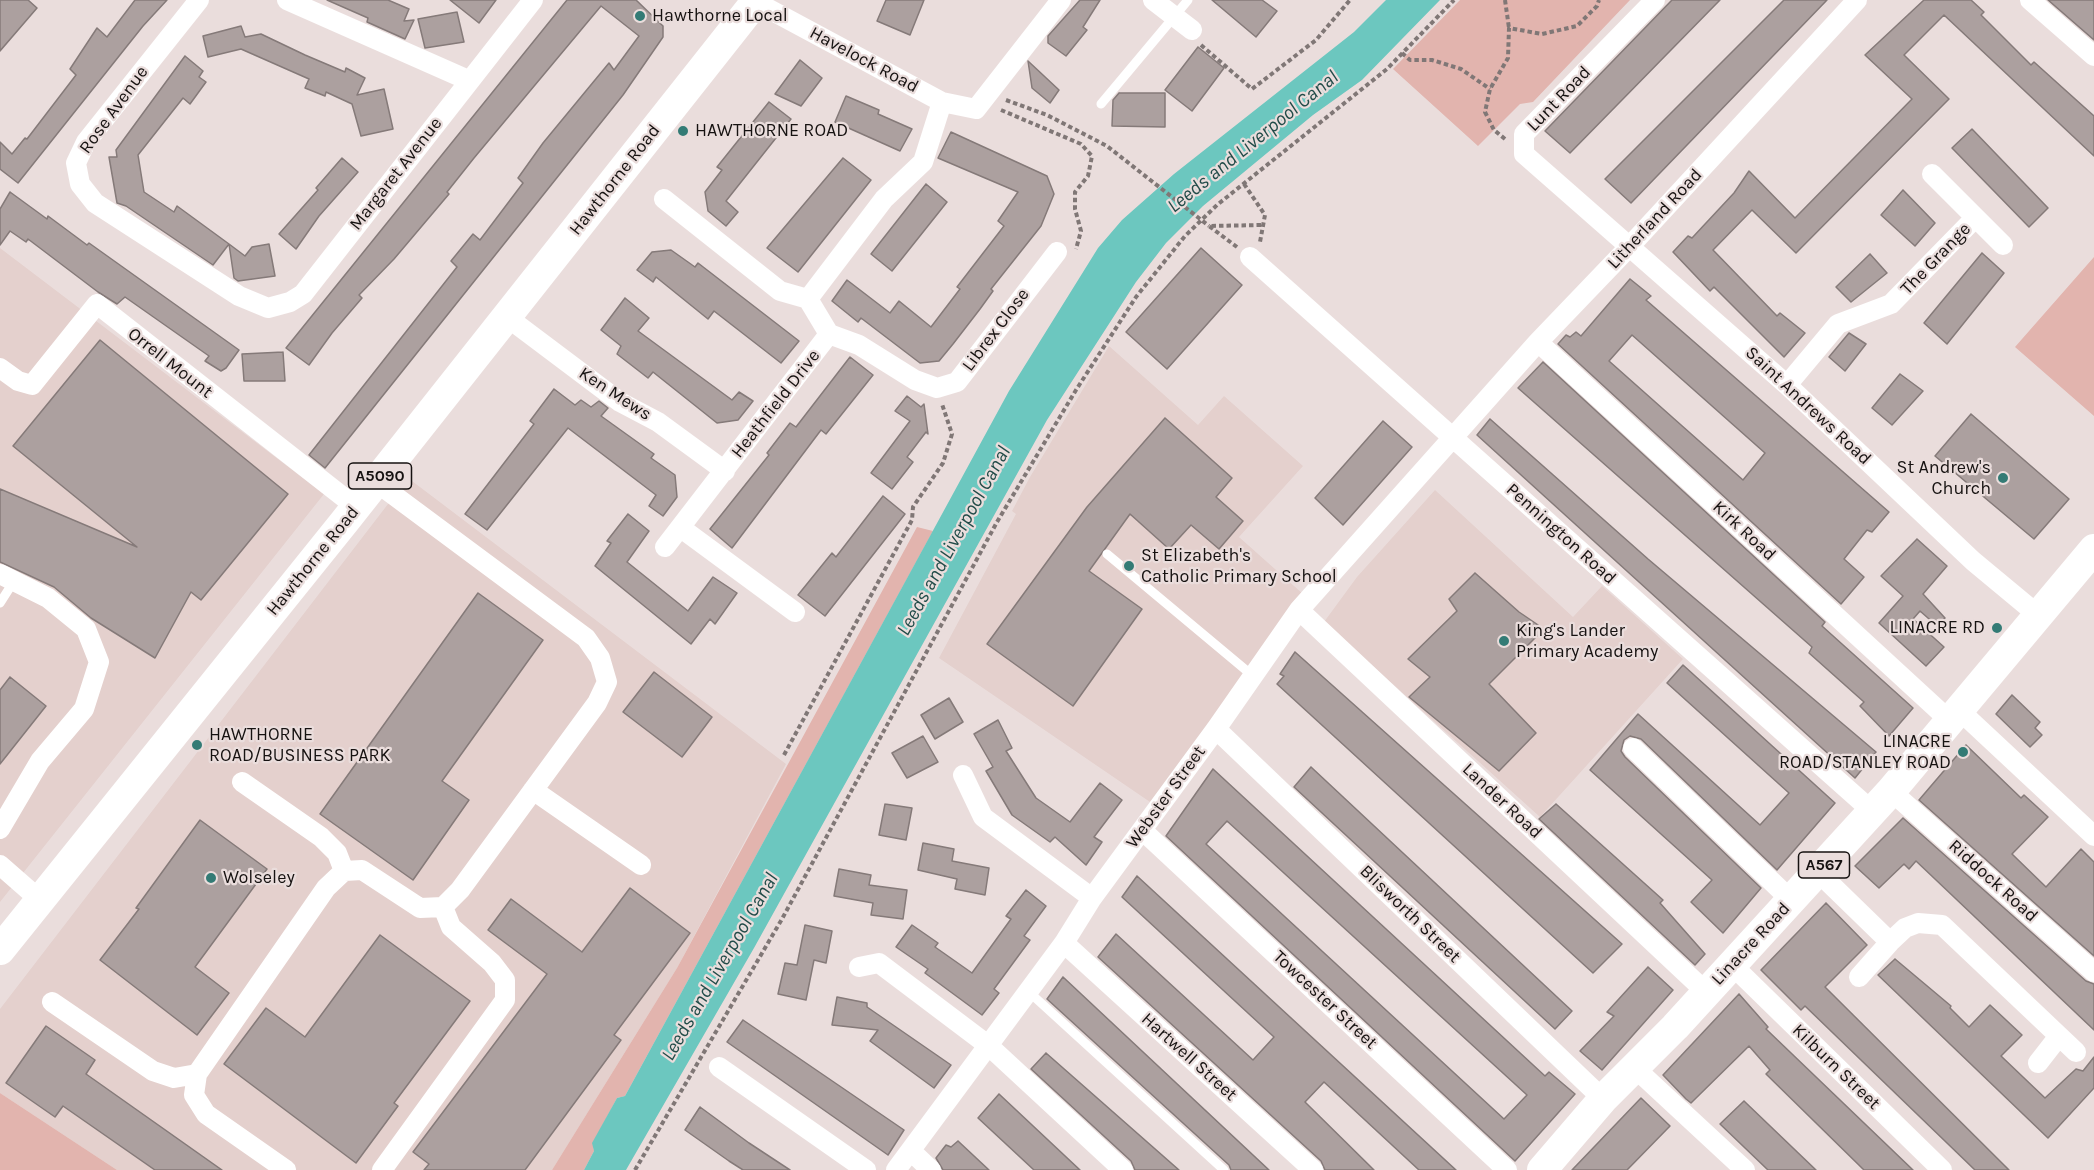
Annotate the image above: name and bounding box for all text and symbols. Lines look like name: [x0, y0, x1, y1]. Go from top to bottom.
place label: Hawthorne Local: [652, 5, 788, 27]
marker: Hawthorne Local: [633, 9, 647, 23]
street label: Havelock Road: [806, 22, 922, 98]
street label: Rose Avenue: [75, 62, 153, 158]
street label: Lunt Road: [1523, 62, 1595, 136]
water label: Leeds and Liverpool Canal: [1163, 66, 1343, 218]
street label: Margaret Avenue: [345, 113, 447, 235]
street label: Hawthorne Road: [565, 120, 665, 240]
place label: HAWTHORNE ROAD: [695, 120, 848, 142]
marker: HAWTHORNE ROAD: [676, 124, 690, 138]
street label: Litherland Road: [1603, 164, 1707, 274]
street label: The Grange: [1896, 219, 1976, 299]
street label: Librex Close: [958, 284, 1034, 376]
street label: Orrell Mount: [123, 323, 217, 403]
street label: Saint Andrews Road: [1741, 342, 1875, 470]
street label: Heathfield Drive: [727, 345, 825, 463]
street label: Ken Mews: [575, 363, 655, 425]
water label: Leeds and Liverpool Canal: [892, 442, 1016, 640]
place label: St Andrew's Church: [1897, 457, 1991, 500]
road number: A5090: [348, 463, 412, 489]
marker: St Andrew's Church: [1996, 471, 2010, 485]
street label: Pennington Road: [1502, 479, 1620, 589]
street label: Kirk Road: [1708, 496, 1780, 566]
street label: Hawthorne Road: [262, 502, 364, 620]
place label: St Elizabeth's Catholic Primary School: [1141, 545, 1337, 588]
marker: St Elizabeth's Catholic Primary School: [1122, 559, 1136, 573]
place label: LINACRE RD: [1890, 617, 1985, 639]
place label: King's Lander Primary Academy: [1516, 620, 1658, 662]
marker: LINACRE RD: [1990, 621, 2004, 635]
marker: King's Lander Primary Academy: [1497, 634, 1511, 648]
place label: HAWTHORNE ROAD/BUSINESS PARK: [209, 724, 391, 766]
place label: LINACRE ROAD/STANLEY ROAD: [1779, 731, 1951, 774]
marker: HAWTHORNE ROAD/BUSINESS PARK: [190, 738, 204, 752]
street label: Webster Street: [1122, 742, 1210, 852]
marker: LINACRE ROAD/STANLEY ROAD: [1956, 745, 1970, 759]
street label: Lander Road: [1458, 759, 1546, 843]
street label: Riddock Road: [1944, 835, 2042, 927]
road number: A567: [1798, 852, 1850, 878]
street label: Blisworth Street: [1355, 860, 1465, 968]
place label: Wolseley: [223, 867, 295, 889]
water label: Leeds and Liverpool Canal: [656, 869, 784, 1065]
marker: Wolseley: [204, 871, 218, 885]
street label: Linacre Road: [1707, 898, 1795, 990]
street label: Towcester Street: [1268, 946, 1382, 1054]
street label: Hartwell Street: [1137, 1008, 1241, 1106]
street label: Kilburn Street: [1788, 1020, 1884, 1114]

